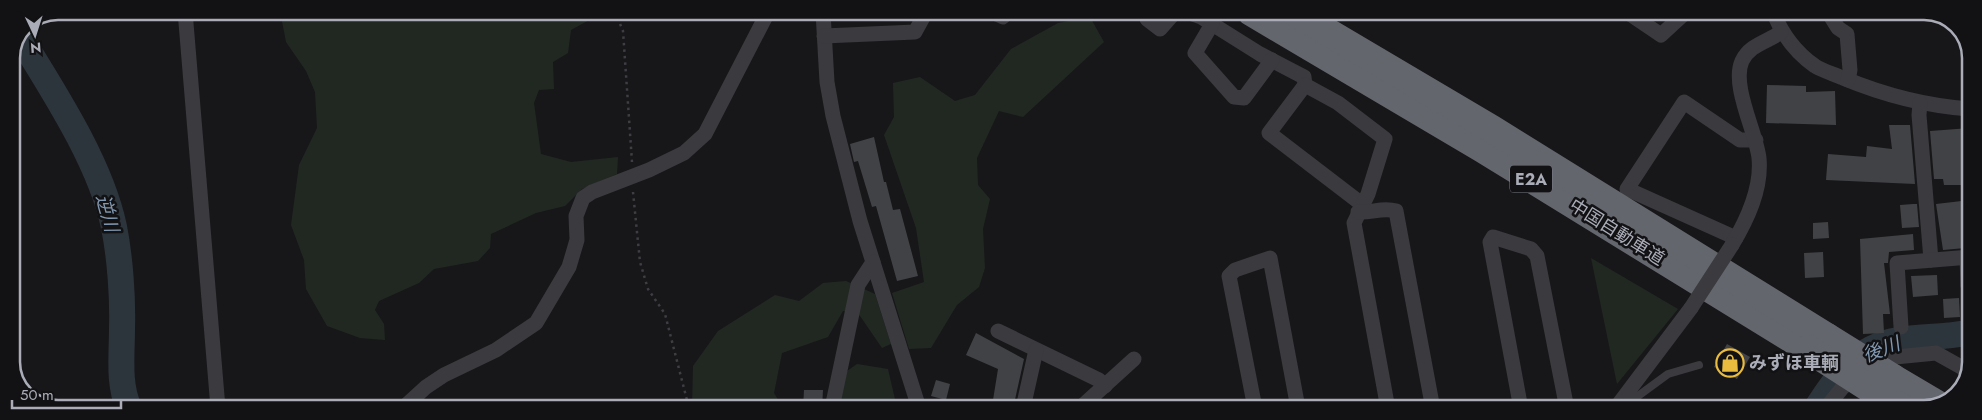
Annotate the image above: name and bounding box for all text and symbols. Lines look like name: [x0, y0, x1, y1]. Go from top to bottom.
north arrow: [10, 10, 60, 60]
text: N: [30, 38, 42, 58]
road number: E2A: [1510, 165, 1552, 192]
water label: 逆川: [90, 191, 126, 237]
street label: 中国自動車道: [1564, 192, 1670, 272]
water label: 後川: [1859, 329, 1906, 369]
shop icon: みずほ車輌: [1715, 348, 1745, 378]
place label: みずほ車輌: [1749, 350, 1839, 376]
scale bar: [12, 378, 121, 410]
text: 50 m: [20, 384, 54, 406]

